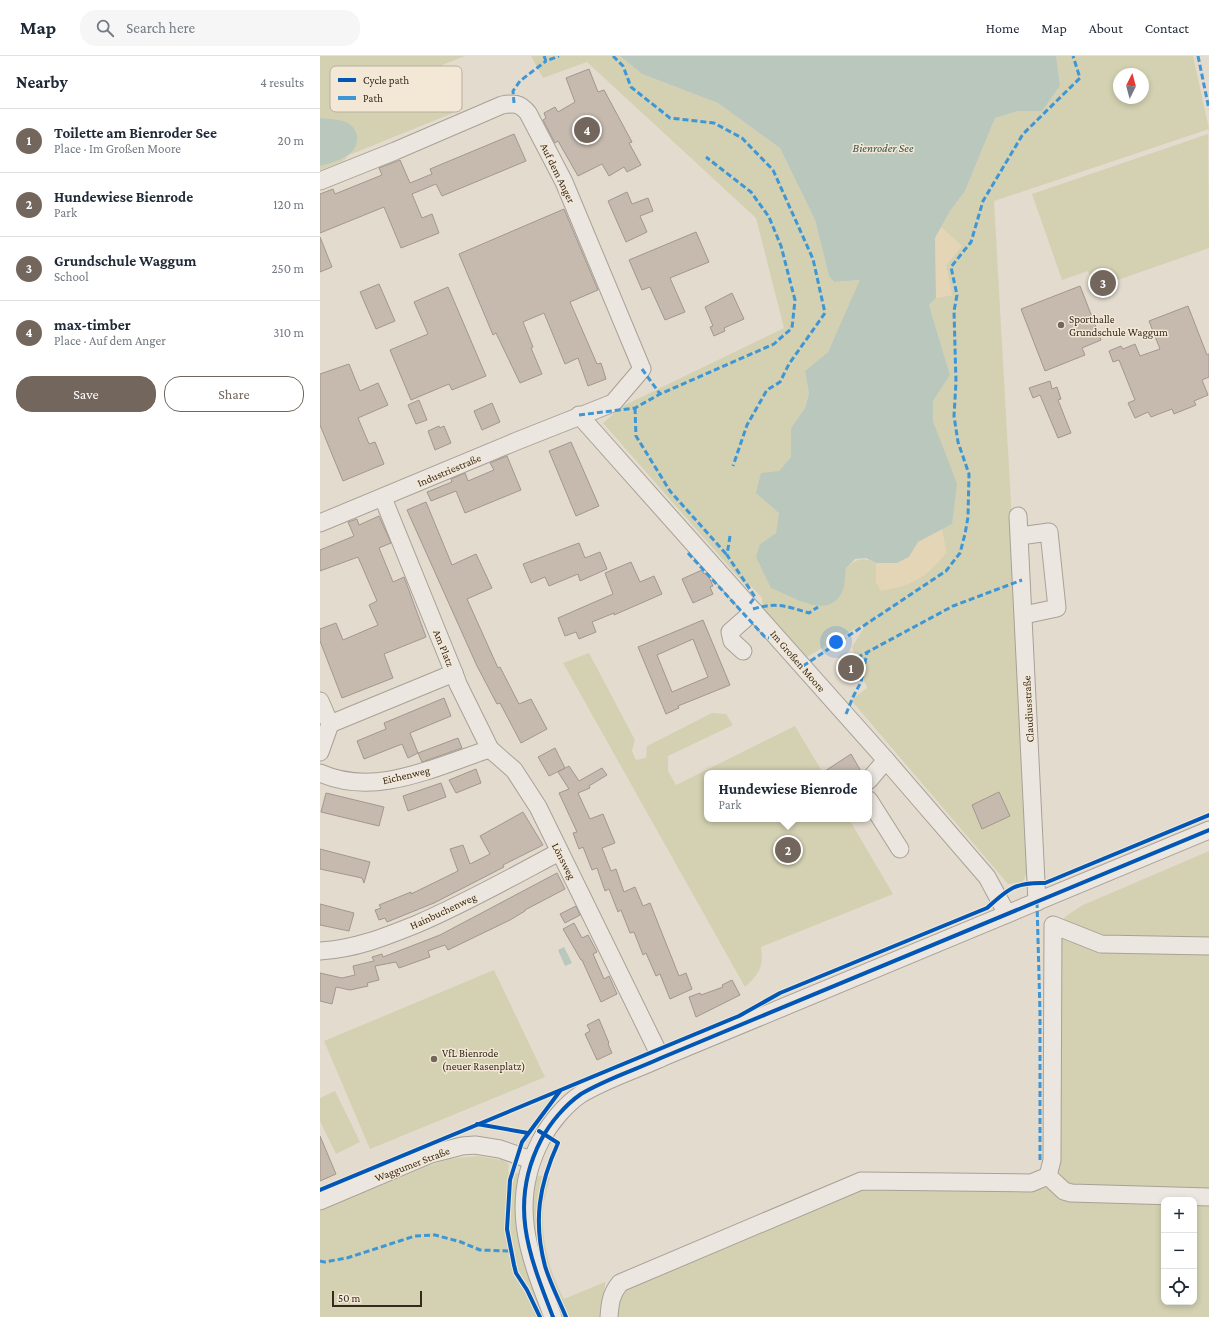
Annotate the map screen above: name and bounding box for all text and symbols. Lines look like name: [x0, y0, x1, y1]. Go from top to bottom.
search box: [80, 10, 360, 46]
text: Map: [20, 17, 56, 38]
icon: search: [94, 17, 116, 39]
text: Search here: [126, 20, 195, 36]
text: Home: [986, 20, 1019, 36]
text: Map: [1041, 20, 1067, 36]
text: About: [1089, 20, 1123, 36]
text: Contact: [1145, 20, 1189, 36]
legend: [330, 66, 462, 112]
north arrow: [1113, 68, 1149, 104]
text: Nearby: [16, 73, 68, 92]
text: Cycle path: [363, 74, 409, 87]
text: 4 results: [260, 75, 304, 90]
text: Path: [363, 92, 383, 104]
pin: 4: [574, 115, 600, 145]
text: Toilette am Bienroder See: [54, 125, 217, 141]
text: 1: [27, 133, 31, 148]
text: 20 m: [278, 133, 304, 148]
text: Place · Im Großen Moore: [54, 141, 181, 156]
street label: Auf dem Anger: [537, 141, 578, 205]
water label: Bienroder See: [853, 141, 914, 155]
text: Hundewiese Bienrode: [54, 189, 193, 205]
text: 2: [26, 197, 32, 212]
text: 120 m: [273, 197, 304, 212]
text: Park: [54, 205, 77, 220]
text: Grundschule Waggum: [54, 253, 196, 269]
text: 3: [26, 261, 32, 276]
text: 250 m: [271, 261, 304, 276]
pin: 3: [1090, 268, 1116, 298]
text: School: [54, 269, 89, 284]
place label: Sporthalle Grundschule Waggum: [1069, 313, 1168, 339]
text: max-timber: [54, 317, 131, 333]
marker: Sporthalle Grundschule Waggum: [1056, 320, 1066, 330]
text: 4: [25, 325, 33, 340]
text: 310 m: [273, 325, 304, 340]
text: Place · Auf dem Anger: [54, 333, 166, 348]
button: Save: [16, 376, 156, 412]
button: Share: [164, 376, 304, 412]
street label: Industriestraße: [415, 451, 483, 489]
street label: Am Platz: [431, 628, 457, 669]
street label: Im Großen Moore: [768, 628, 828, 694]
your location: [826, 632, 846, 652]
pin: 1: [838, 653, 864, 683]
street label: Claudiusstraße: [1020, 675, 1036, 743]
street label: Eichenweg: [381, 764, 432, 787]
popup: [704, 770, 872, 822]
text: Hundewiese Bienrode: [718, 781, 858, 797]
text: Park: [718, 797, 742, 812]
pin: 2: [775, 835, 801, 865]
street label: Lönsweg: [549, 841, 579, 882]
street label: Hainbuchenweg: [408, 890, 479, 933]
place label: VfL Bienrode (neuer Rasenplatz): [442, 1047, 525, 1073]
marker: VfL Bienrode (neuer Rasenplatz): [429, 1054, 439, 1064]
street label: Waggumer Straße: [373, 1144, 452, 1185]
map controls: [1161, 1197, 1197, 1305]
button: +: [1161, 1197, 1197, 1233]
button: −: [1161, 1233, 1197, 1269]
button: locate: [1161, 1269, 1197, 1305]
scale bar: [332, 1289, 422, 1308]
text: 50 m: [338, 1292, 360, 1304]

